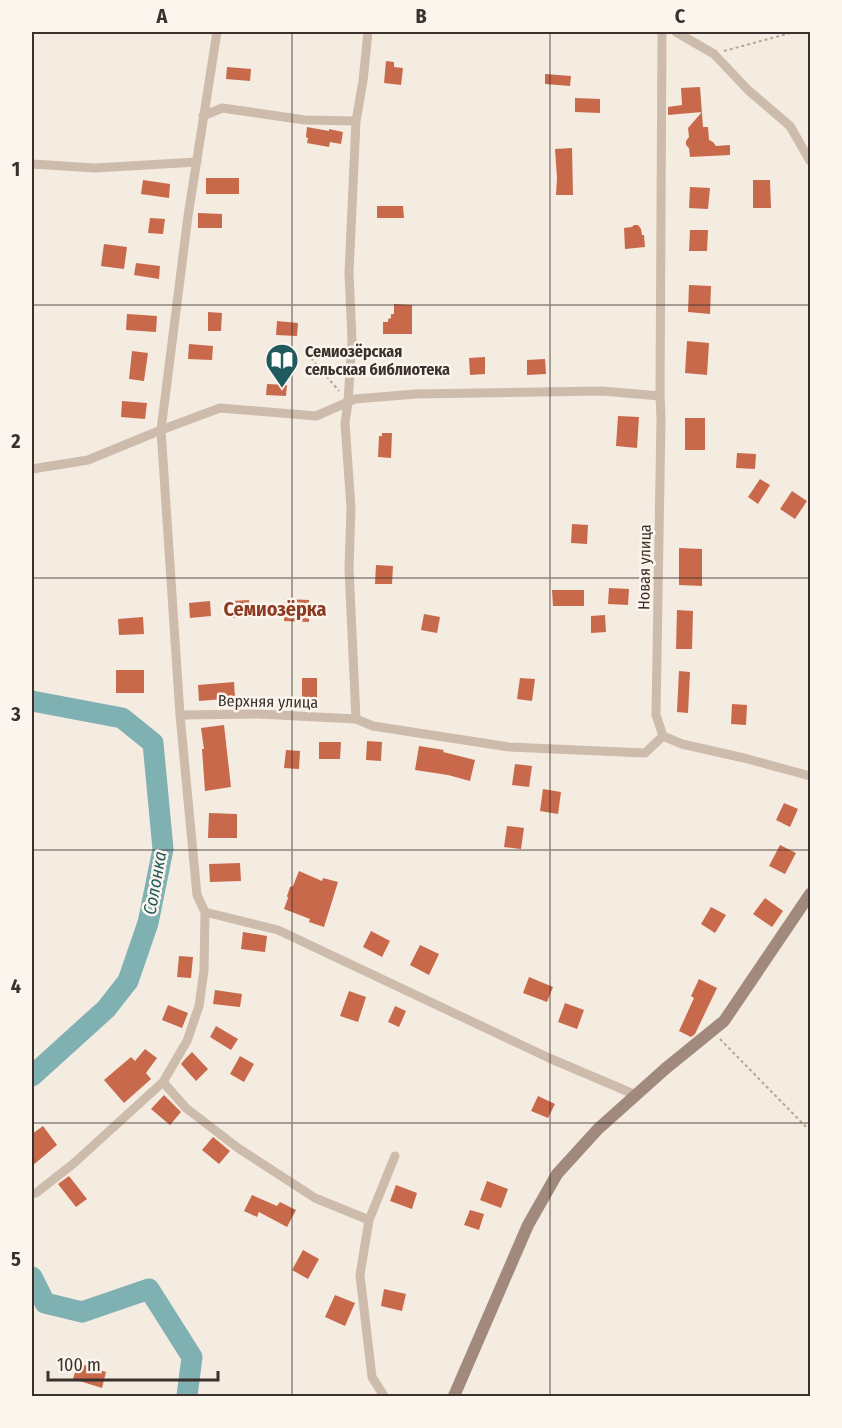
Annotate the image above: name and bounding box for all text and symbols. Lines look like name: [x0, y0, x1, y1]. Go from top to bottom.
text: A: [156, 4, 169, 28]
text: B: [415, 4, 427, 28]
text: C: [675, 4, 686, 28]
text: 1: [12, 157, 20, 181]
library icon: Семиозёрская сельская библиотека: [264, 342, 300, 389]
place label: Семиозёрская сельская библиотека: [305, 342, 450, 379]
text: 2: [10, 429, 21, 453]
street label: Новая улица: [634, 524, 655, 610]
district label: Семиозёрка: [224, 597, 327, 621]
street label: Верхняя улица: [218, 691, 318, 712]
text: 3: [10, 702, 21, 726]
water label: Солонка: [139, 850, 171, 916]
text: 4: [11, 974, 21, 998]
text: 5: [11, 1247, 21, 1271]
scale bar: [48, 1344, 218, 1382]
text: 100 m: [57, 1354, 101, 1376]

